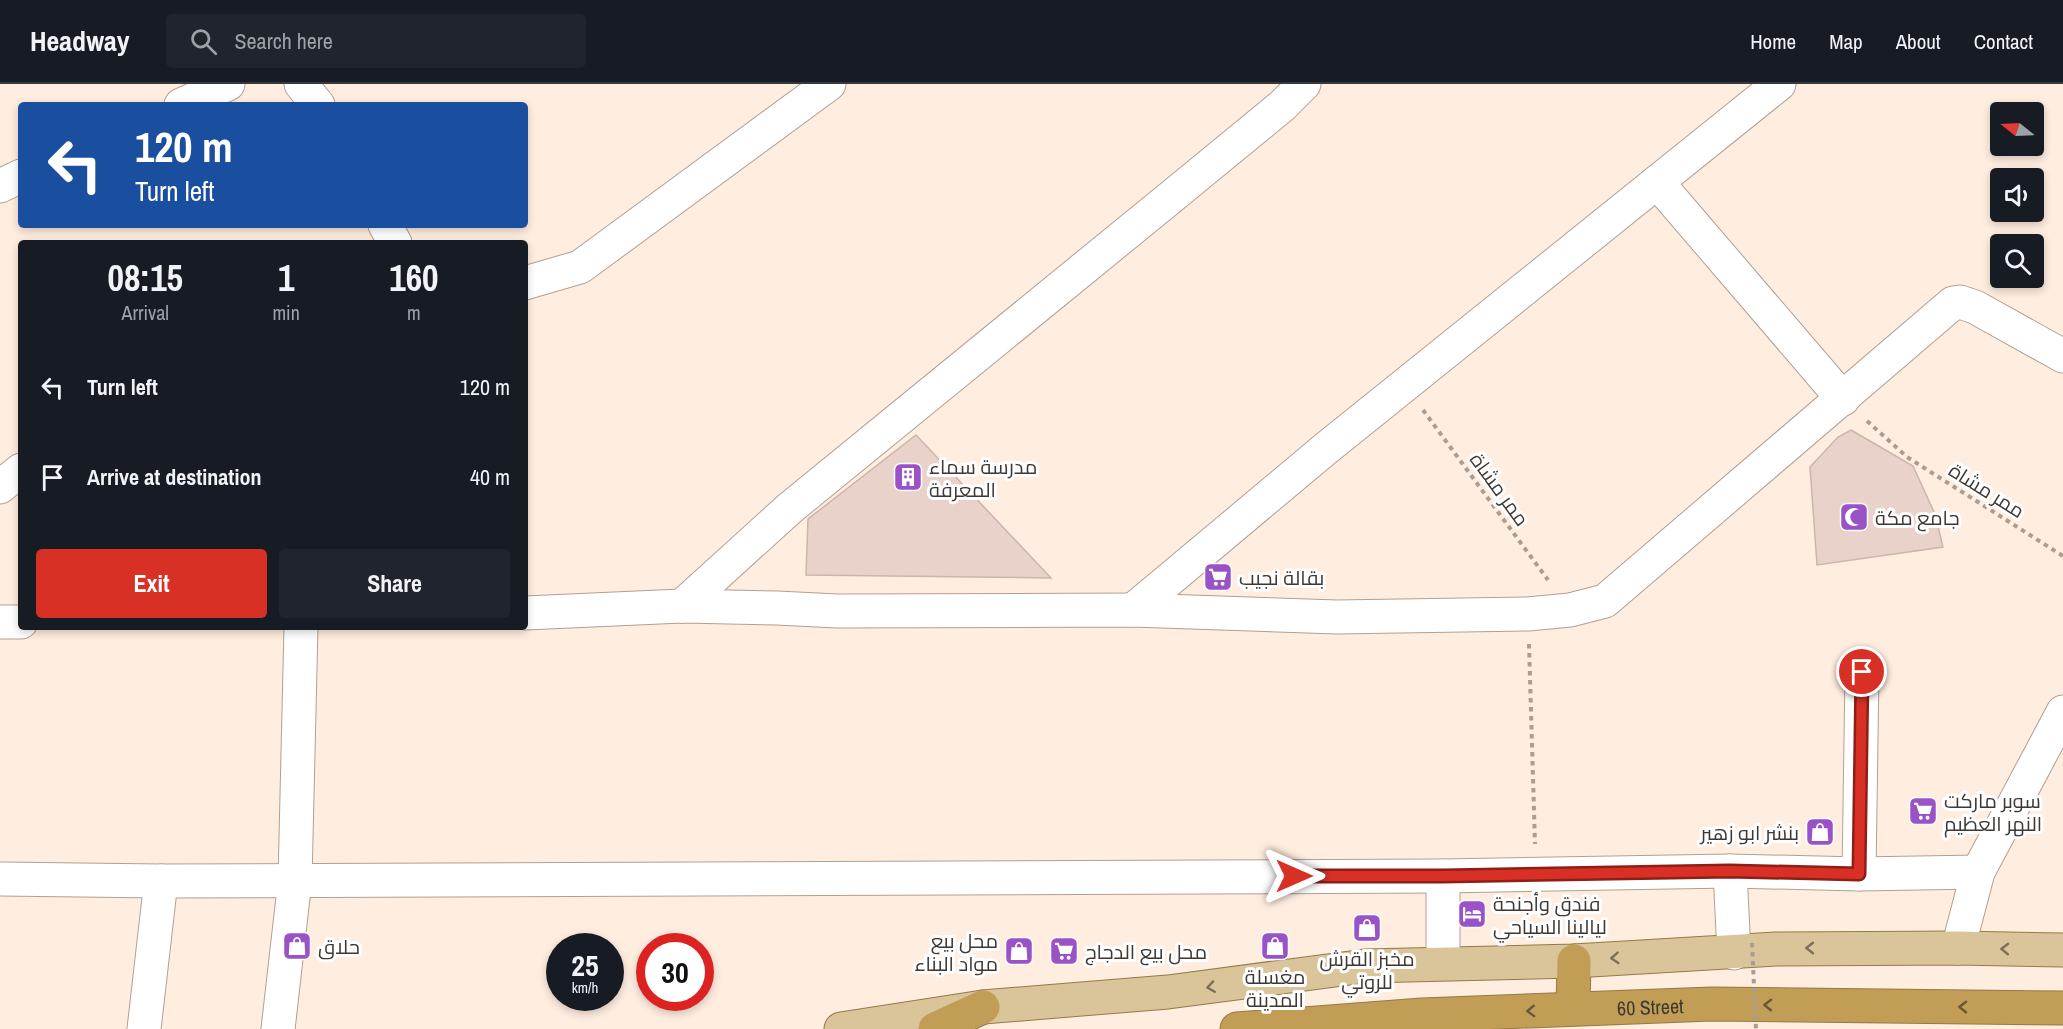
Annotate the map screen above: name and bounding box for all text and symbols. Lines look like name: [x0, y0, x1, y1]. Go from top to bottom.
search box: [166, 14, 586, 68]
text: Headway: [30, 22, 130, 60]
icon: search: [187, 25, 220, 58]
text: Search here: [235, 26, 333, 56]
text: Home: [1750, 27, 1796, 56]
text: Map: [1829, 27, 1863, 56]
text: About: [1896, 27, 1941, 56]
text: Contact: [1974, 27, 2033, 56]
north arrow: [1990, 102, 2044, 156]
map controls: [1990, 102, 2044, 288]
text: 120 m: [135, 119, 233, 175]
icon: left: [36, 126, 114, 204]
button: sound: [1990, 168, 2044, 222]
text: Turn left: [135, 173, 214, 209]
button: search: [1990, 234, 2044, 288]
text: 08:15: [107, 254, 183, 302]
text: 1: [278, 254, 294, 302]
text: 160: [389, 254, 439, 302]
text: Arrival: [122, 299, 169, 326]
text: min: [272, 299, 300, 326]
text: m: [407, 299, 421, 326]
icon: left: [36, 371, 69, 404]
text: Turn left: [87, 372, 158, 402]
text: 120 m: [460, 372, 510, 402]
street label: ممر مشاة: [1464, 447, 1536, 531]
place label: مدرسة سماء المعرفة: [929, 453, 1037, 503]
street label: ممر مشاة: [1944, 456, 2030, 524]
icon: arrive: [36, 461, 69, 494]
building icon: مدرسة سماء المعرفة: [892, 461, 924, 493]
text: Arrive at destination: [87, 462, 261, 492]
text: 40 m: [470, 462, 510, 492]
mosque icon: جامع مكة: [1838, 501, 1870, 533]
place label: جامع مكة: [1875, 504, 1960, 532]
button: Exit: [36, 549, 267, 618]
button: Share: [279, 549, 510, 618]
supermarket icon: بقالة نجيب: [1202, 561, 1234, 593]
place label: بقالة نجيب: [1239, 564, 1324, 591]
pin: [1836, 646, 1887, 697]
icon: arrive: [1845, 655, 1878, 688]
place label: سوبر ماركت النهر العظيم: [1944, 787, 2042, 838]
supermarket icon: سوبر ماركت النهر العظيم: [1907, 795, 1939, 827]
shop icon: بنشر ابو زهير: [1804, 816, 1836, 848]
place label: بنشر ابو زهير: [1699, 819, 1799, 846]
position arrow: [1262, 844, 1326, 908]
place label: فندق وأجنحة ليالينا السياحي: [1493, 890, 1607, 943]
hotel icon: فندق وأجنحة ليالينا السياحي: [1456, 898, 1488, 930]
shop icon: مخبز القرش للروتي: [1351, 912, 1383, 944]
place label: محل بيع مواد البناء: [915, 927, 998, 977]
shop icon: حلاق: [281, 930, 313, 962]
shop icon: مغسلة المدينة: [1259, 930, 1291, 962]
place label: حلاق: [318, 933, 360, 960]
speed limit sign: 30: [636, 933, 714, 1011]
shop icon: محل بيع مواد البناء: [1003, 935, 1035, 967]
supermarket icon: محل بيع الدجاج: [1048, 935, 1080, 967]
place label: محل بيع الدجاج: [1085, 938, 1207, 966]
one-way arrow: [1805, 942, 1814, 955]
one-way arrow: [2000, 943, 2009, 955]
text: 25: [571, 945, 599, 985]
place label: مخبز القرش للروتي: [1319, 945, 1415, 998]
one-way arrow: [1610, 951, 1619, 964]
place label: مغسلة المدينة: [1245, 963, 1305, 1013]
text: km/h: [572, 977, 598, 998]
one-way arrow: [1207, 980, 1216, 992]
street label: 60 Street: [1617, 992, 1685, 1021]
one-way arrow: [1763, 999, 1772, 1011]
one-way arrow: [1958, 1001, 1967, 1013]
one-way arrow: [1526, 1004, 1535, 1017]

